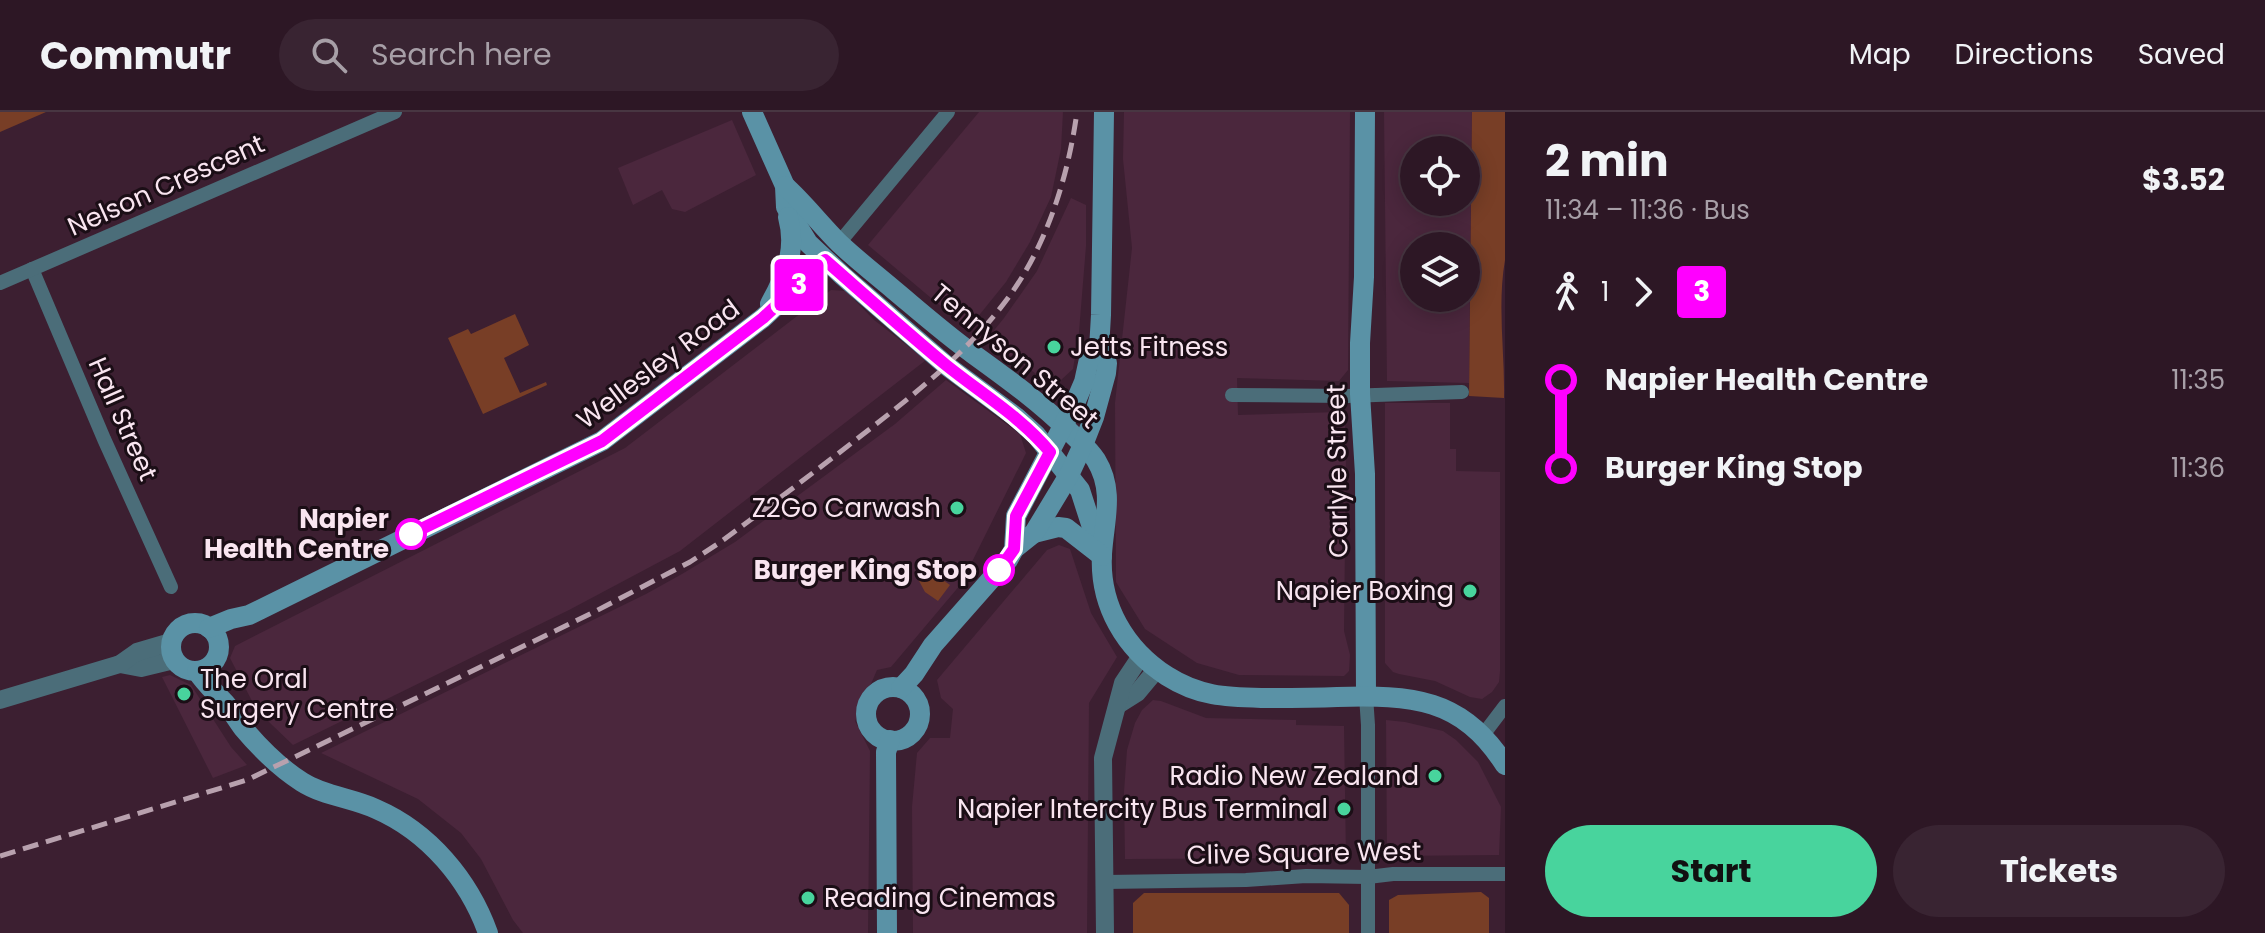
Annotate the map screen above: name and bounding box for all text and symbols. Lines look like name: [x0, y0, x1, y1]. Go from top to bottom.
search box: [279, 19, 839, 91]
text: Commutr: [40, 29, 231, 82]
icon: search: [307, 33, 351, 77]
text: Search here: [371, 33, 552, 76]
text: Map: [1849, 35, 1911, 74]
text: Directions: [1955, 35, 2094, 74]
text: Saved: [2138, 35, 2225, 74]
street label: Nelson Crescent: [62, 125, 270, 245]
text: 2 min: [1545, 130, 1669, 191]
map controls: [1400, 136, 1480, 312]
button: locate: [1400, 136, 1480, 216]
text: $3.52: [2142, 158, 2225, 201]
text: 11:34 – 11:36 · Bus: [1545, 192, 1750, 228]
button: layers: [1400, 232, 1480, 312]
line badge: 3: [773, 259, 825, 311]
text: 3: [791, 265, 807, 304]
icon: walk: [1545, 270, 1589, 314]
icon: forward: [1621, 270, 1665, 314]
text: 3: [1693, 272, 1710, 311]
text: 1: [1601, 274, 1609, 310]
street label: Tennyson Street: [924, 275, 1106, 437]
street label: Wellesley Road: [569, 291, 747, 437]
place label: Jetts Fitness: [1070, 329, 1228, 365]
marker: Jetts Fitness: [1045, 338, 1063, 356]
street label: Hall Street: [80, 352, 166, 486]
text: Napier Health Centre: [1605, 358, 1928, 401]
text: 11:35: [2171, 362, 2225, 398]
street label: Carlyle Street: [1317, 384, 1357, 558]
text: Burger King Stop: [1605, 446, 1863, 489]
text: 11:36: [2171, 450, 2225, 486]
place label: Z2Go Carwash: [752, 490, 941, 526]
marker: Z2Go Carwash: [948, 499, 966, 517]
place label: Napier Health Centre: [204, 501, 389, 567]
marker: Napier Health Centre: [396, 519, 426, 549]
place label: Burger King Stop: [754, 552, 977, 588]
marker: Burger King Stop: [984, 555, 1014, 585]
place label: Napier Boxing: [1276, 573, 1454, 609]
marker: Napier Boxing: [1461, 582, 1479, 600]
place label: The Oral Surgery Centre: [200, 661, 395, 727]
marker: The Oral Surgery Centre: [175, 685, 193, 703]
place label: Radio New Zealand: [1169, 758, 1419, 794]
marker: Radio New Zealand: [1426, 767, 1444, 785]
place label: Napier Intercity Bus Terminal: [957, 791, 1328, 827]
marker: Napier Intercity Bus Terminal: [1335, 800, 1353, 818]
button: Start: [1545, 825, 1877, 917]
button: Tickets: [1893, 825, 2225, 917]
street label: Clive Square West: [1186, 833, 1422, 873]
place label: Reading Cinemas: [824, 880, 1056, 916]
marker: Reading Cinemas: [799, 889, 817, 907]

